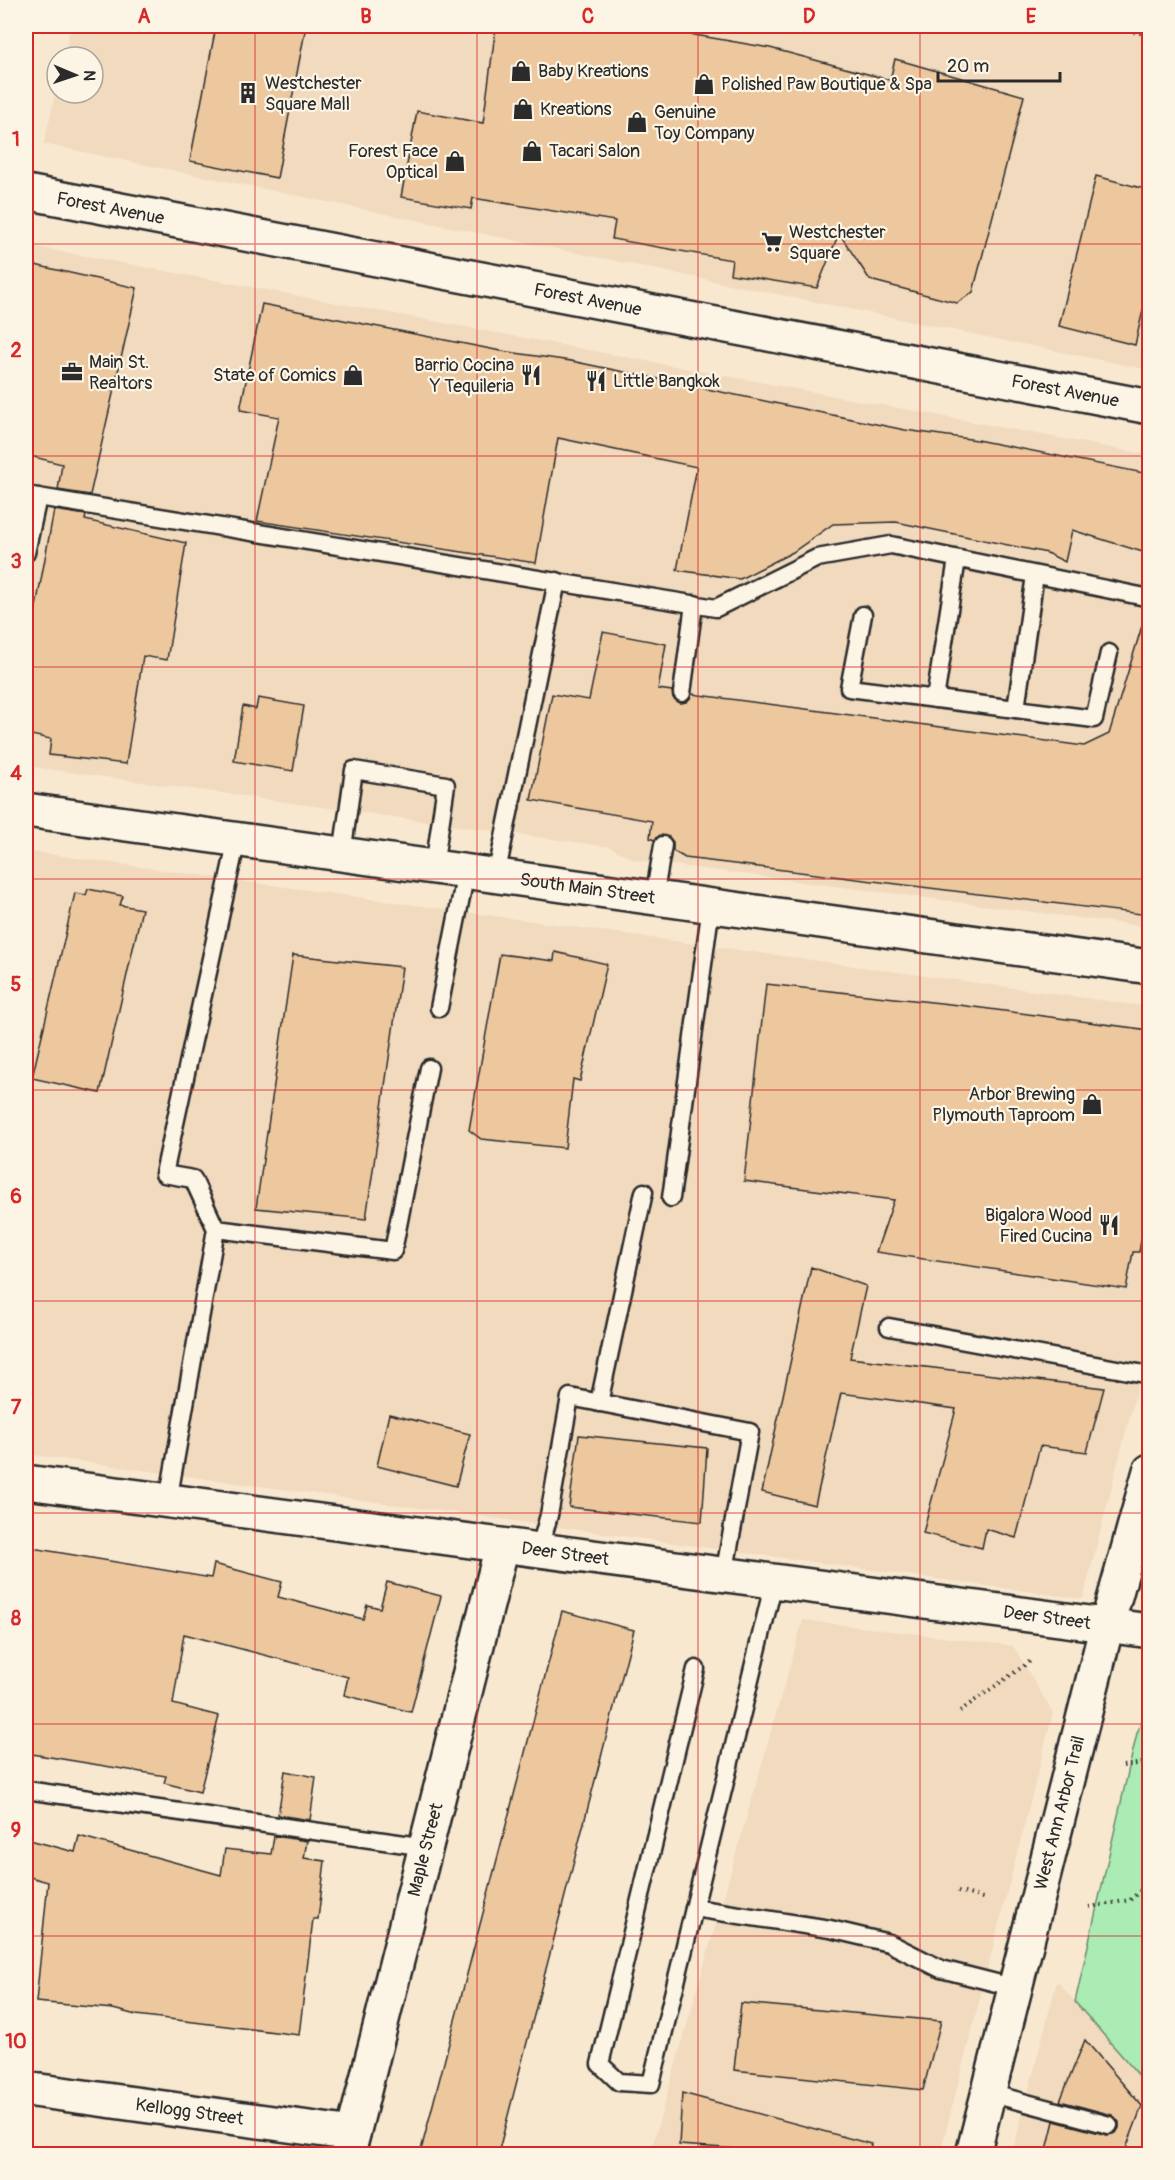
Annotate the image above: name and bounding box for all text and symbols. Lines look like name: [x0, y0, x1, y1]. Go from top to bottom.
text: A: [138, 4, 151, 29]
text: B: [360, 4, 372, 29]
text: C: [582, 4, 594, 29]
text: D: [803, 4, 816, 29]
text: E: [1026, 4, 1037, 29]
north arrow: [45, 45, 105, 105]
scale bar: [938, 45, 1060, 83]
text: 20 m: [947, 55, 989, 78]
shop icon: Baby Kreations: [509, 59, 533, 83]
place label: Baby Kreations: [538, 60, 648, 83]
text: N: [79, 70, 99, 81]
place label: Westchester Square Mall: [265, 72, 362, 116]
shop icon: Polished Paw Boutique & Spa: [692, 72, 716, 96]
place label: Polished Paw Boutique & Spa: [721, 73, 932, 96]
building icon: Westchester Square Mall: [236, 81, 260, 105]
shop icon: Kreations: [511, 97, 535, 121]
place label: Kreations: [540, 98, 611, 121]
place label: Genuine Toy Company: [654, 101, 755, 145]
shop icon: Genuine Toy Company: [625, 110, 649, 134]
text: 1: [12, 127, 20, 152]
shop icon: Tacari Salon: [520, 139, 544, 163]
place label: Forest Face Optical: [348, 140, 438, 184]
place label: Tacari Salon: [549, 140, 640, 163]
shop icon: Forest Face Optical: [443, 149, 467, 173]
street label: Forest Avenue: [55, 187, 166, 230]
place label: Westchester Square: [789, 221, 886, 265]
supermarket icon: Westchester Square: [760, 230, 784, 254]
street label: Forest Avenue: [532, 278, 644, 322]
text: 2: [10, 338, 22, 363]
place label: Main St. Realtors: [89, 351, 152, 395]
place label: Barrio Cocina Y Tequileria: [414, 354, 514, 398]
office icon: Main St. Realtors: [60, 360, 84, 384]
shop icon: State of Comics: [341, 363, 365, 387]
restaurant icon: Barrio Cocina Y Tequileria: [519, 363, 543, 387]
place label: State of Comics: [213, 364, 336, 387]
restaurant icon: Little Bangkok: [584, 369, 608, 393]
place label: Little Bangkok: [613, 370, 720, 393]
street label: Forest Avenue: [1009, 370, 1121, 413]
text: 3: [10, 549, 22, 574]
text: 4: [10, 761, 22, 786]
street label: South Main Street: [518, 868, 657, 910]
text: 5: [11, 972, 22, 997]
place label: Arbor Brewing Plymouth Taproom: [932, 1083, 1075, 1127]
shop icon: Arbor Brewing Plymouth Taproom: [1080, 1092, 1104, 1116]
text: 6: [10, 1184, 22, 1209]
place label: Bigalora Wood Fired Cucina: [985, 1204, 1092, 1248]
restaurant icon: Bigalora Wood Fired Cucina: [1097, 1213, 1121, 1237]
text: 7: [11, 1395, 22, 1420]
street label: Deer Street: [520, 1537, 611, 1571]
street label: Deer Street: [1002, 1601, 1093, 1635]
text: 8: [11, 1606, 21, 1631]
street label: West Ann Arbor Trail: [1029, 1733, 1090, 1892]
street label: Maple Street: [403, 1800, 449, 1899]
text: 9: [11, 1818, 21, 1843]
text: 10: [5, 2029, 27, 2054]
street label: Kellogg Street: [134, 2093, 246, 2131]

